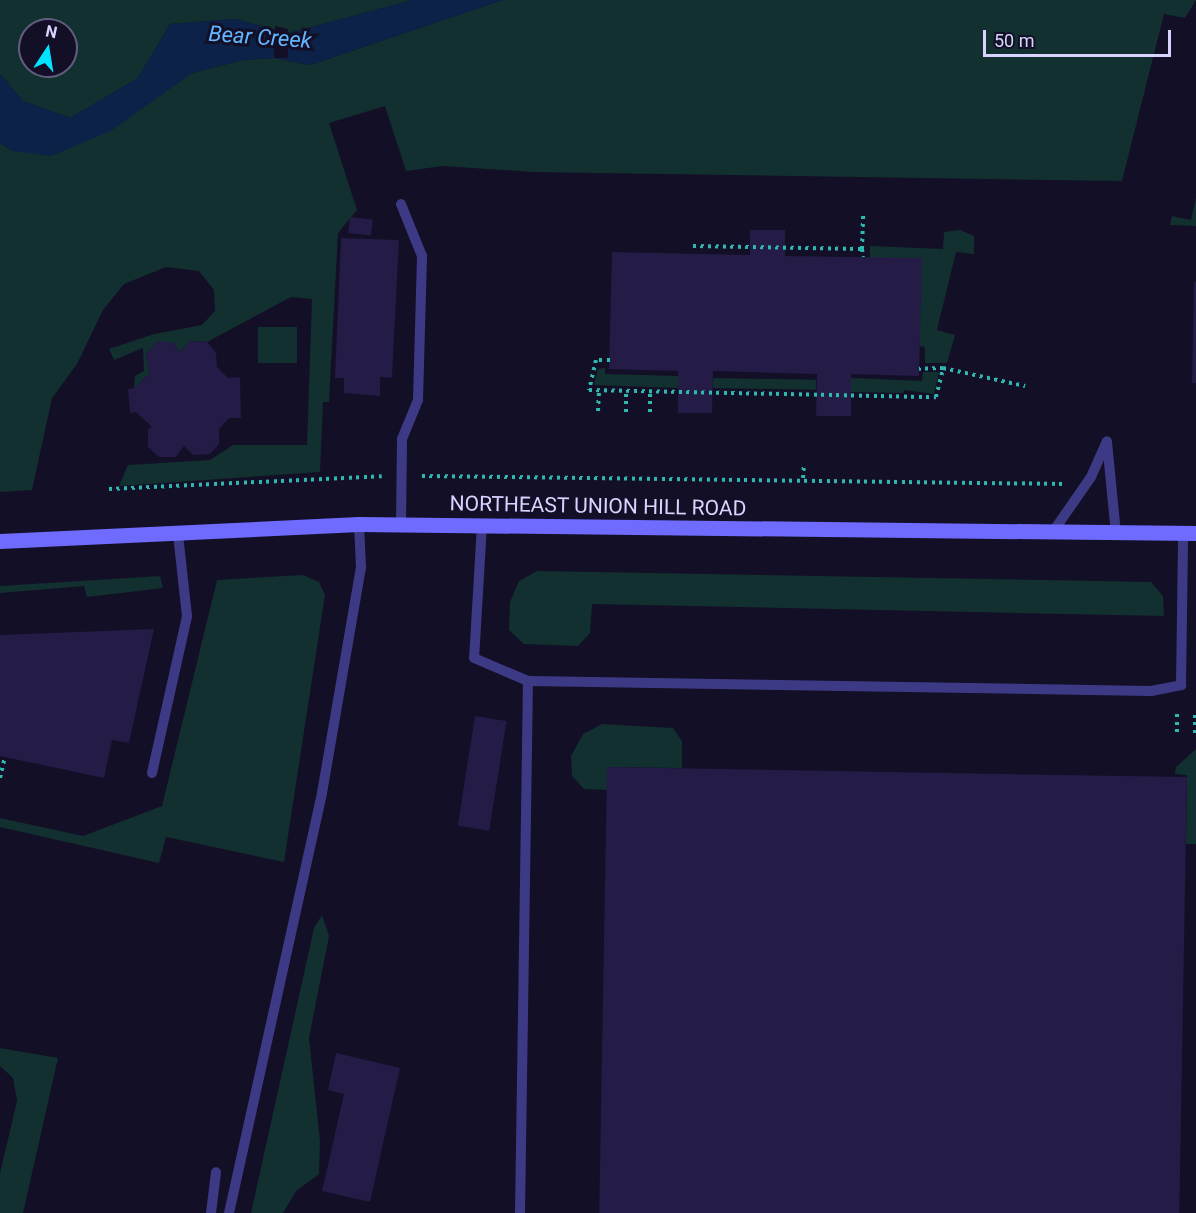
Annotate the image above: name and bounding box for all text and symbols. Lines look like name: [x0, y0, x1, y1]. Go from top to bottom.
north arrow: [18, 18, 78, 78]
scale bar: [986, 18, 1174, 56]
water label: Bear Creek: [208, 20, 312, 54]
text: N: [44, 21, 59, 42]
text: 50 m: [994, 30, 1034, 51]
street label: NORTHEAST UNION HILL ROAD: [449, 491, 747, 521]

